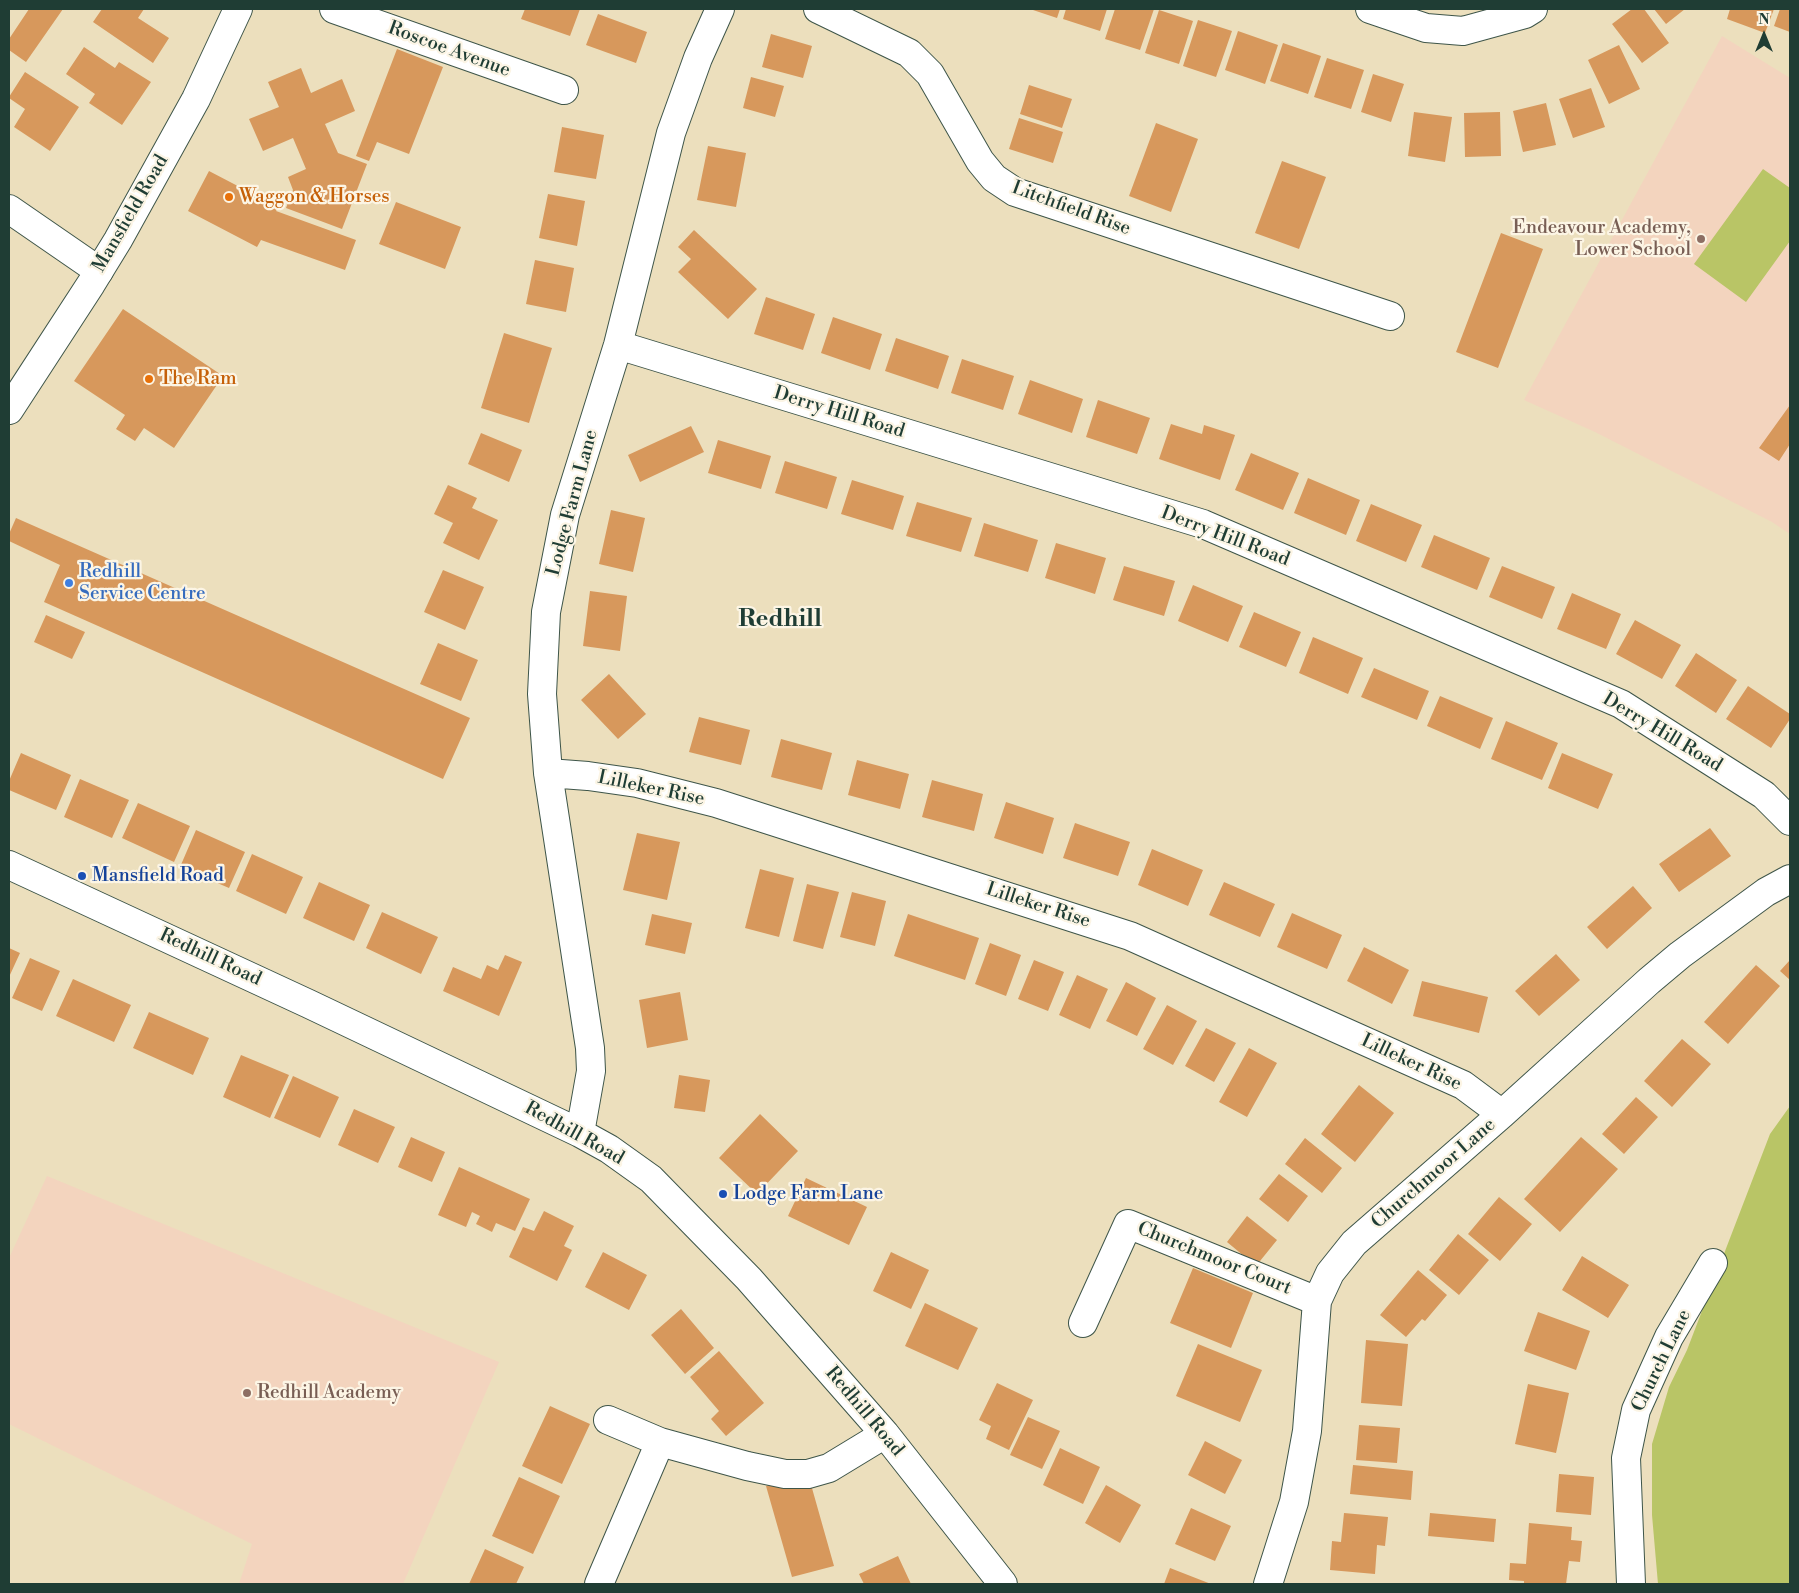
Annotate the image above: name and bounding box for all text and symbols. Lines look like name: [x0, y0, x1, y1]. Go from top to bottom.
north arrow: [1739, 10, 1789, 60]
text: N: [1758, 11, 1770, 29]
street label: Roscoe Avenue: [385, 17, 513, 83]
street label: Mansfield Road: [88, 151, 174, 277]
street label: Litchfield Rise: [1008, 177, 1134, 241]
place label: Waggon & Horses: [239, 186, 390, 208]
marker: Waggon & Horses: [223, 191, 235, 203]
place label: Endeavour Academy, Lower School: [1513, 217, 1691, 261]
marker: Endeavour Academy, Lower School: [1695, 233, 1707, 245]
place label: The Ram: [159, 368, 237, 390]
marker: The Ram: [143, 373, 155, 385]
street label: Derry Hill Road: [771, 382, 907, 444]
street label: Lodge Farm Lane: [543, 427, 603, 579]
street label: Derry Hill Road: [1158, 502, 1292, 572]
place label: Redhill Service Centre: [79, 561, 206, 605]
marker: Redhill Service Centre: [63, 577, 75, 589]
district label: Redhill: [738, 606, 822, 634]
street label: Derry Hill Road: [1598, 688, 1726, 778]
street label: Lilleker Rise: [596, 767, 706, 811]
place label: Mansfield Road: [92, 865, 224, 887]
marker: Mansfield Road: [76, 870, 88, 882]
street label: Lilleker Rise: [983, 878, 1093, 934]
street label: Redhill Road: [155, 924, 265, 992]
street label: Lilleker Rise: [1357, 1030, 1465, 1096]
street label: Redhill Road: [520, 1097, 628, 1171]
street label: Churchmoor Lane: [1367, 1114, 1501, 1234]
place label: Lodge Farm Lane: [733, 1183, 883, 1205]
marker: Lodge Farm Lane: [717, 1188, 729, 1200]
street label: Churchmoor Court: [1134, 1218, 1294, 1300]
street label: Church Lane: [1627, 1306, 1697, 1416]
street label: Redhill Road: [820, 1362, 908, 1462]
place label: Redhill Academy: [257, 1382, 401, 1404]
marker: Redhill Academy: [241, 1387, 253, 1399]

